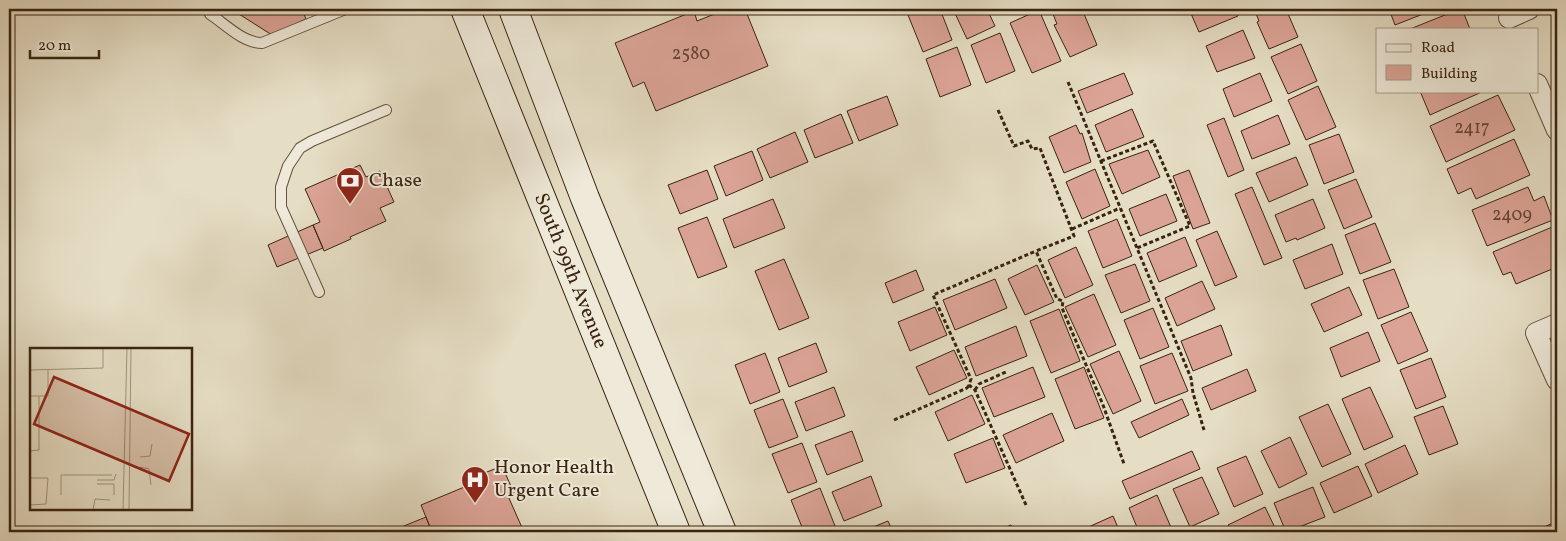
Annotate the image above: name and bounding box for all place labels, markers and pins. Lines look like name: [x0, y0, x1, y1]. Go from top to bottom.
bank icon: Chase: [335, 166, 365, 205]
place label: Chase: [369, 167, 422, 195]
place label: Honor Health Urgent Care: [494, 454, 614, 505]
hospital icon: Honor Health Urgent Care: [460, 465, 490, 504]

